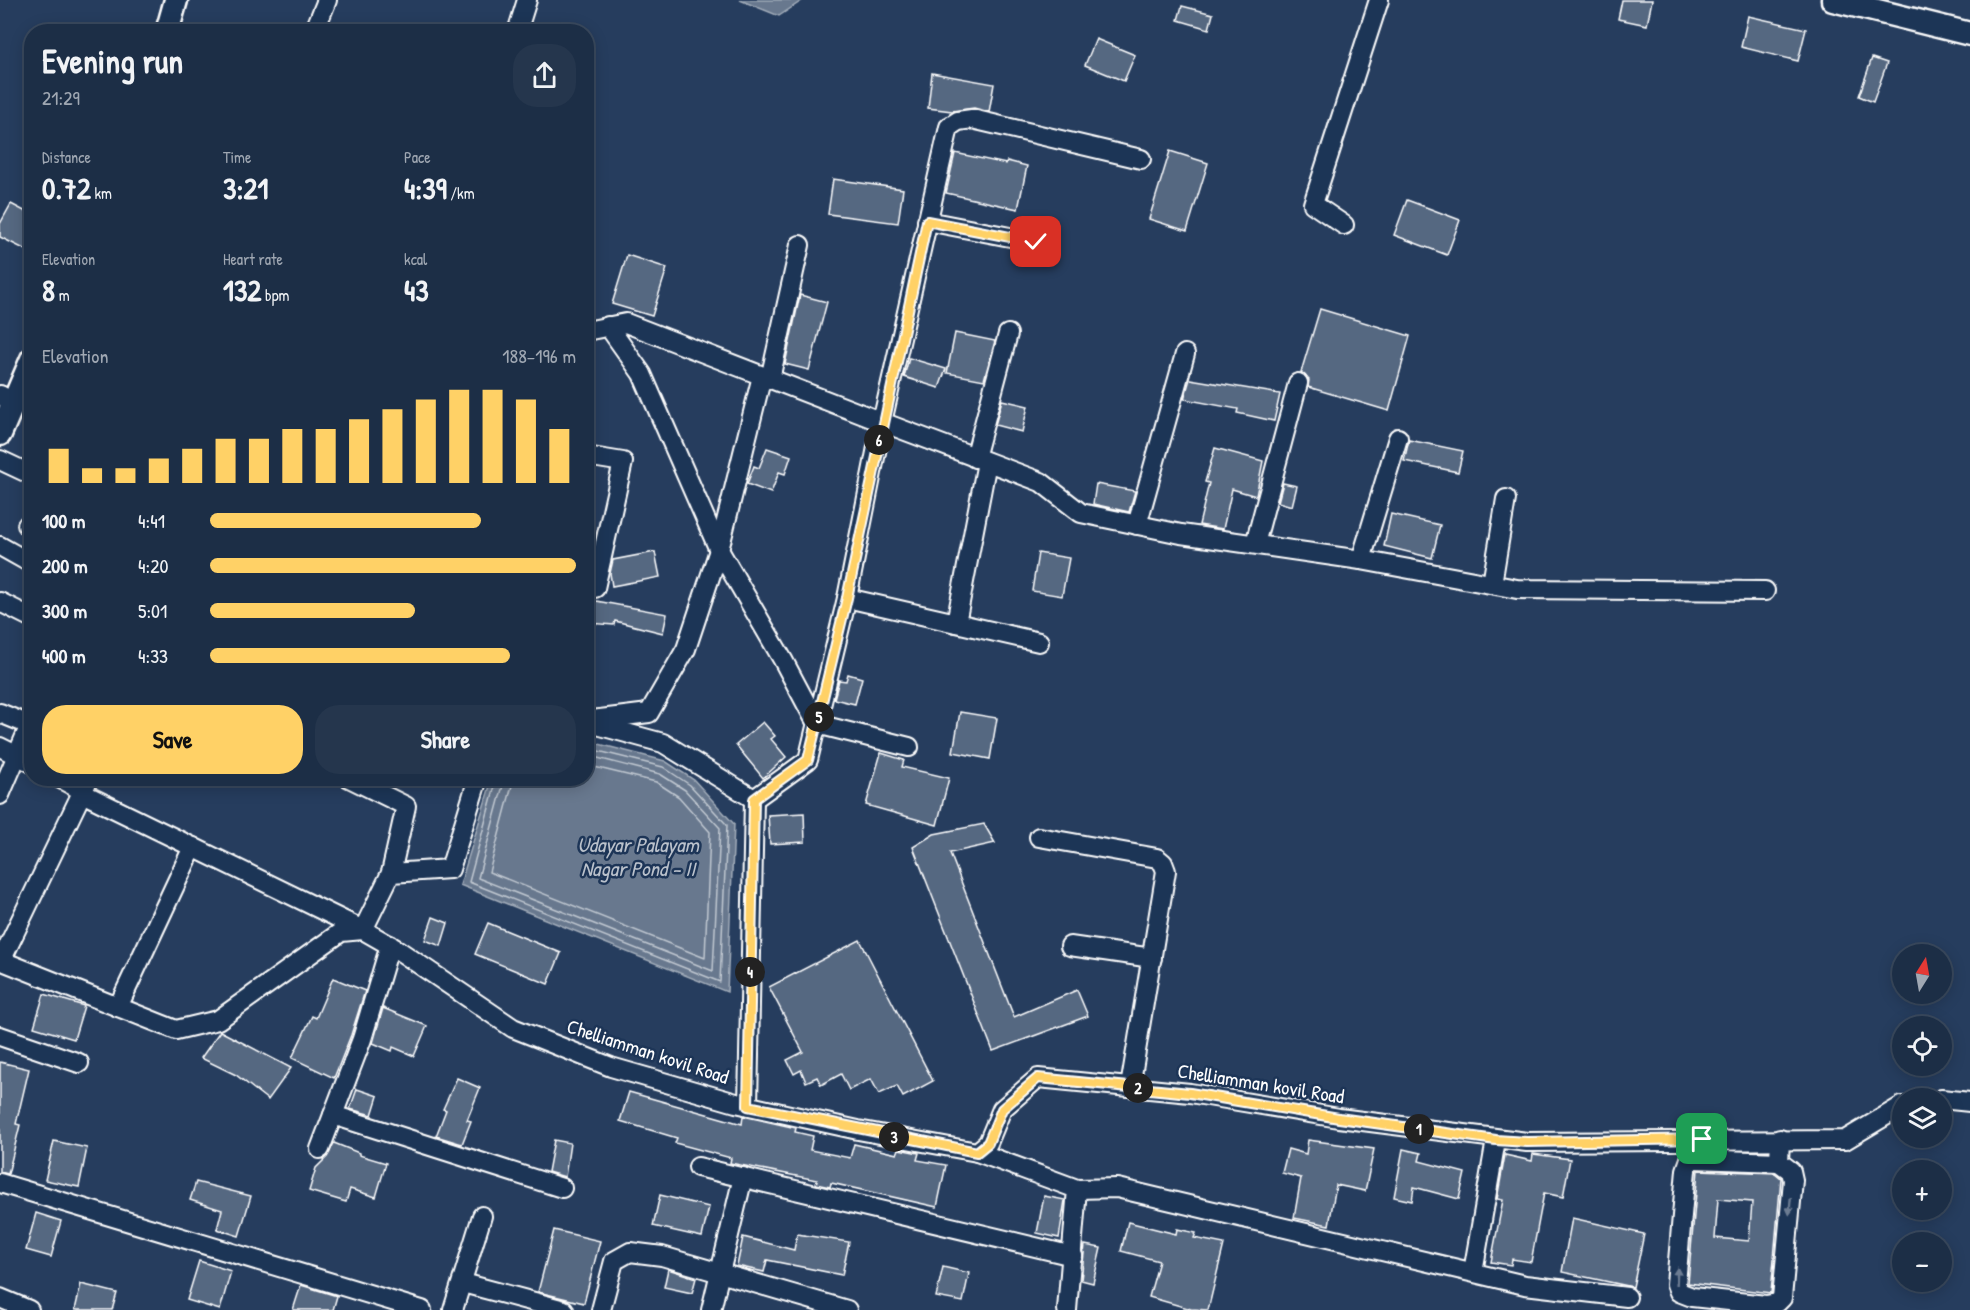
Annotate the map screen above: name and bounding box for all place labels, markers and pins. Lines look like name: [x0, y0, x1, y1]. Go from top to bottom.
pin: [1010, 216, 1061, 267]
pin: 6: [864, 425, 894, 455]
pin: 5: [804, 702, 834, 732]
pin: 4: [735, 957, 765, 987]
pin: 2: [1123, 1073, 1153, 1103]
pin: [1676, 1113, 1727, 1164]
pin: 1: [1404, 1114, 1434, 1144]
pin: 3: [879, 1122, 909, 1152]

